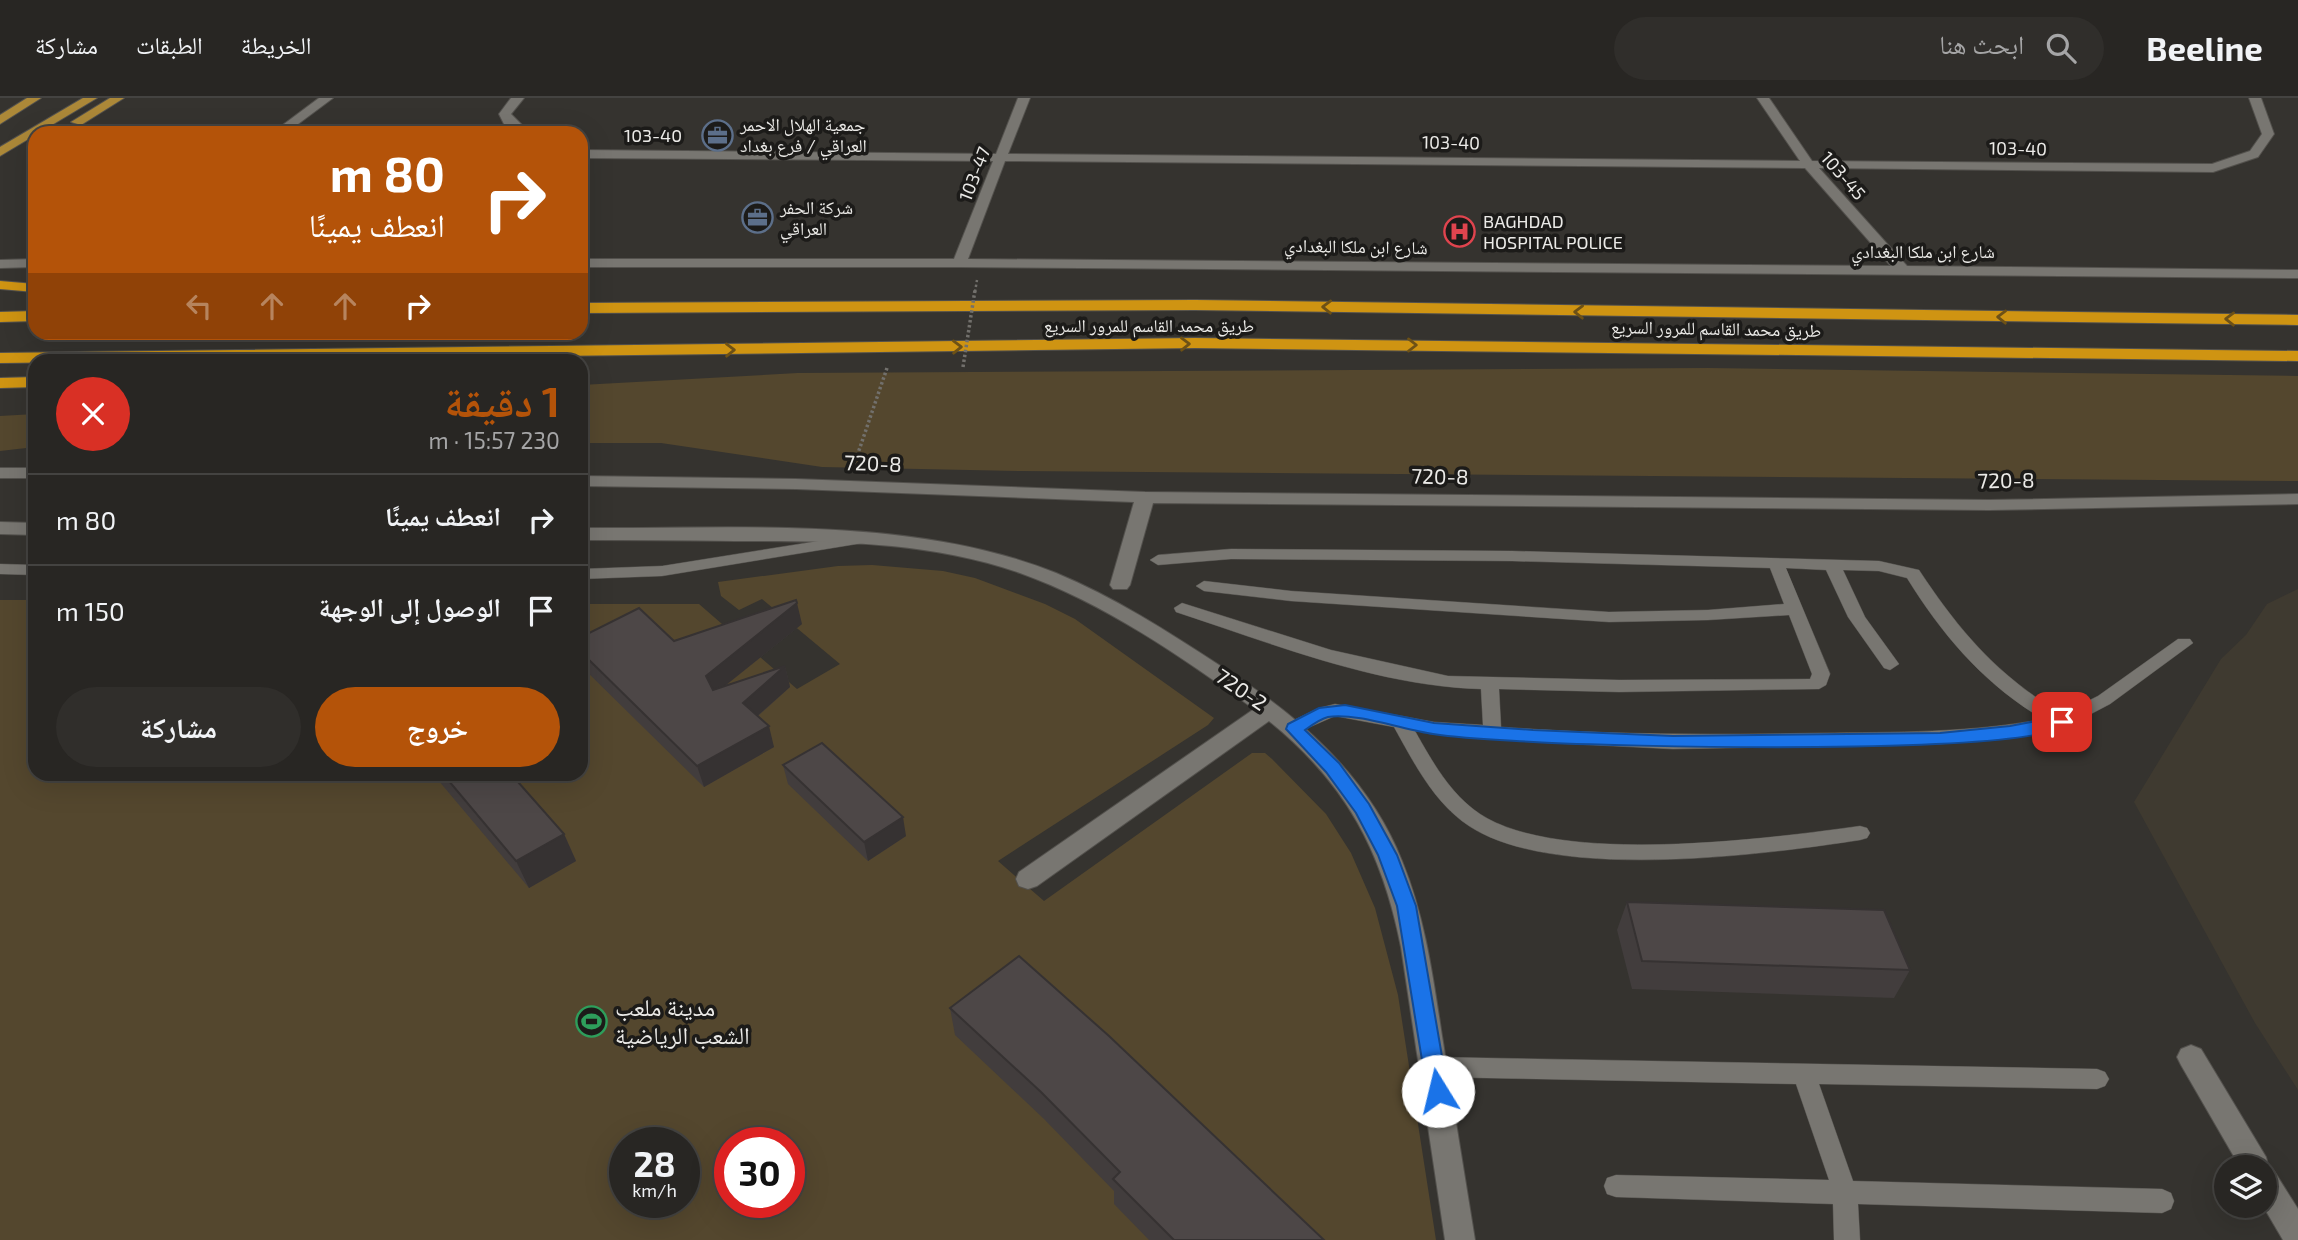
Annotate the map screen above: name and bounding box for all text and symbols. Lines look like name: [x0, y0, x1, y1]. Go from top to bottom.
search box: [1614, 17, 2104, 80]
text: ابحث هنا: [1939, 28, 2024, 59]
text: Beeline: [2146, 28, 2263, 68]
icon: search: [2042, 29, 2080, 67]
text: مشاركة: [35, 30, 98, 59]
text: الطبقات: [136, 30, 203, 59]
text: الخريطة: [241, 30, 311, 59]
place label: جمعية الهلال الاحمر العراقي / فرع بغداد: [739, 113, 867, 161]
office icon: جمعية الهلال الاحمر العراقي / فرع بغداد: [700, 118, 734, 152]
street label: 103-40: [624, 124, 682, 146]
street label: 103-40: [1422, 130, 1480, 154]
street label: 103-40: [1989, 136, 2047, 160]
text: 80 m: [330, 143, 445, 202]
street label: 103-47: [954, 143, 994, 204]
street label: 103-45: [1817, 147, 1871, 204]
icon: right: [469, 154, 560, 245]
place label: شركة الحفر العراقي: [779, 196, 853, 244]
office icon: شركة الحفر العراقي: [740, 201, 774, 235]
text: انعطف يمينًا: [309, 205, 445, 243]
place label: BAGHDAD HOSPITAL POLICE: [1483, 210, 1623, 253]
hospital icon: BAGHDAD HOSPITAL POLICE: [1443, 215, 1477, 249]
street label: شارع ابن ملكا البغدادي: [1284, 234, 1428, 263]
street label: شارع ابن ملكا البغدادي: [1851, 240, 1995, 267]
icon: left: [180, 287, 218, 325]
icon: ahead: [253, 287, 291, 325]
icon: ahead: [326, 287, 364, 325]
icon: right: [399, 287, 437, 325]
one-way arrow: [1321, 299, 1332, 315]
one-way arrow: [1573, 304, 1584, 320]
one-way arrow: [1997, 309, 2007, 325]
one-way arrow: [2224, 311, 2235, 327]
street label: طريق محمد القاسم للمرور السريع: [1044, 314, 1254, 338]
street label: طريق محمد القاسم للمرور السريع: [1611, 315, 1821, 343]
one-way arrow: [1179, 336, 1190, 351]
one-way arrow: [1407, 337, 1418, 353]
one-way arrow: [952, 339, 963, 355]
one-way arrow: [725, 342, 735, 358]
text: 1 دقيقة: [445, 375, 560, 425]
button: close: [56, 377, 130, 451]
text: 230 m · 15:57: [428, 426, 560, 454]
street label: 720-8: [844, 449, 902, 476]
street label: 720-8: [1411, 463, 1469, 488]
street label: 720-8: [1977, 467, 2035, 492]
text: انعطف يمينًا: [385, 500, 501, 531]
icon: right: [522, 501, 560, 539]
text: 80 m: [56, 504, 116, 535]
text: الوصول إلى الوجهة: [319, 591, 501, 622]
icon: arrive: [522, 592, 560, 630]
text: 150 m: [56, 595, 125, 626]
street label: 720-2: [1211, 663, 1272, 715]
button: مشاركة: [56, 687, 301, 767]
button: خروج: [315, 687, 560, 767]
pin: [2032, 692, 2092, 752]
icon: arrive: [2043, 703, 2081, 741]
place label: مدينة ملعب الشعب الرياضية: [615, 992, 750, 1050]
sports icon: مدينة ملعب الشعب الرياضية: [575, 1005, 609, 1039]
position arrow: [1401, 1054, 1475, 1128]
speed limit sign: 30: [714, 1127, 805, 1218]
text: 28: [633, 1142, 676, 1184]
map controls: [2214, 1155, 2277, 1218]
button: layers: [2214, 1155, 2277, 1218]
text: km/h: [632, 1179, 677, 1201]

